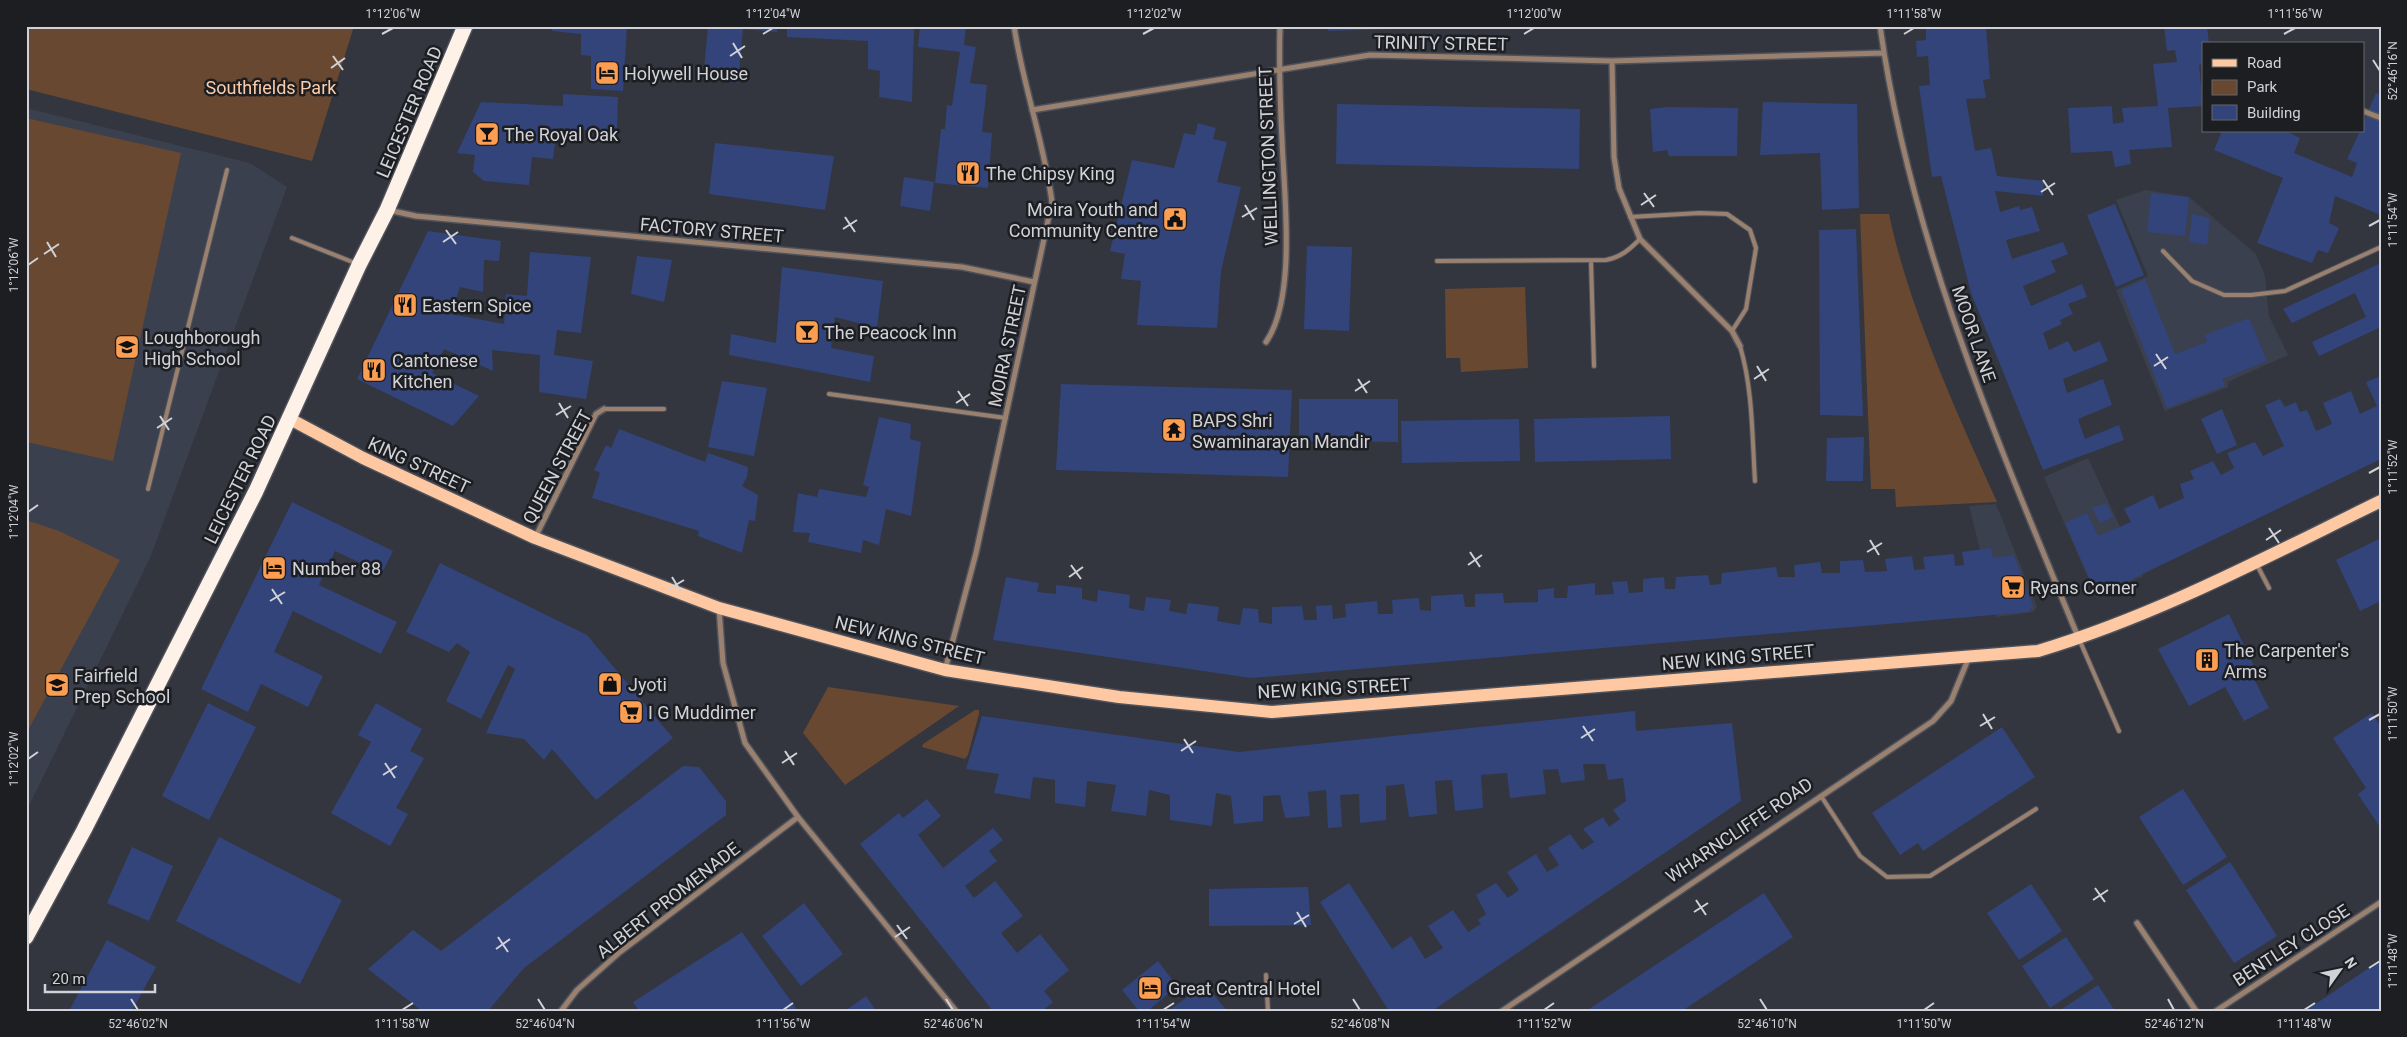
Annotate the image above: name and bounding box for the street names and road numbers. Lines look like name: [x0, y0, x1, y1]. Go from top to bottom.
street label: TRINITY STREET: [1374, 31, 1509, 55]
street label: LEICESTER ROAD: [372, 43, 446, 181]
street label: WELLINGTON STREET: [1254, 66, 1282, 246]
street label: FACTORY STREET: [639, 213, 785, 247]
street label: MOIRA STREET: [984, 283, 1030, 409]
street label: MOOR LANE: [1948, 283, 2000, 385]
street label: QUEEN STREET: [518, 406, 596, 527]
street label: LEICESTER ROAD: [200, 411, 280, 547]
street label: KING STREET: [365, 432, 473, 498]
street label: NEW KING STREET: [833, 611, 987, 669]
street label: NEW KING STREET: [1661, 640, 1815, 674]
street label: NEW KING STREET: [1257, 673, 1411, 702]
street label: WHARNCLIFFE ROAD: [1662, 773, 1816, 887]
street label: ALBERT PROMENADE: [592, 838, 744, 962]
street label: BENTLEY CLOSE: [2229, 899, 2353, 991]

